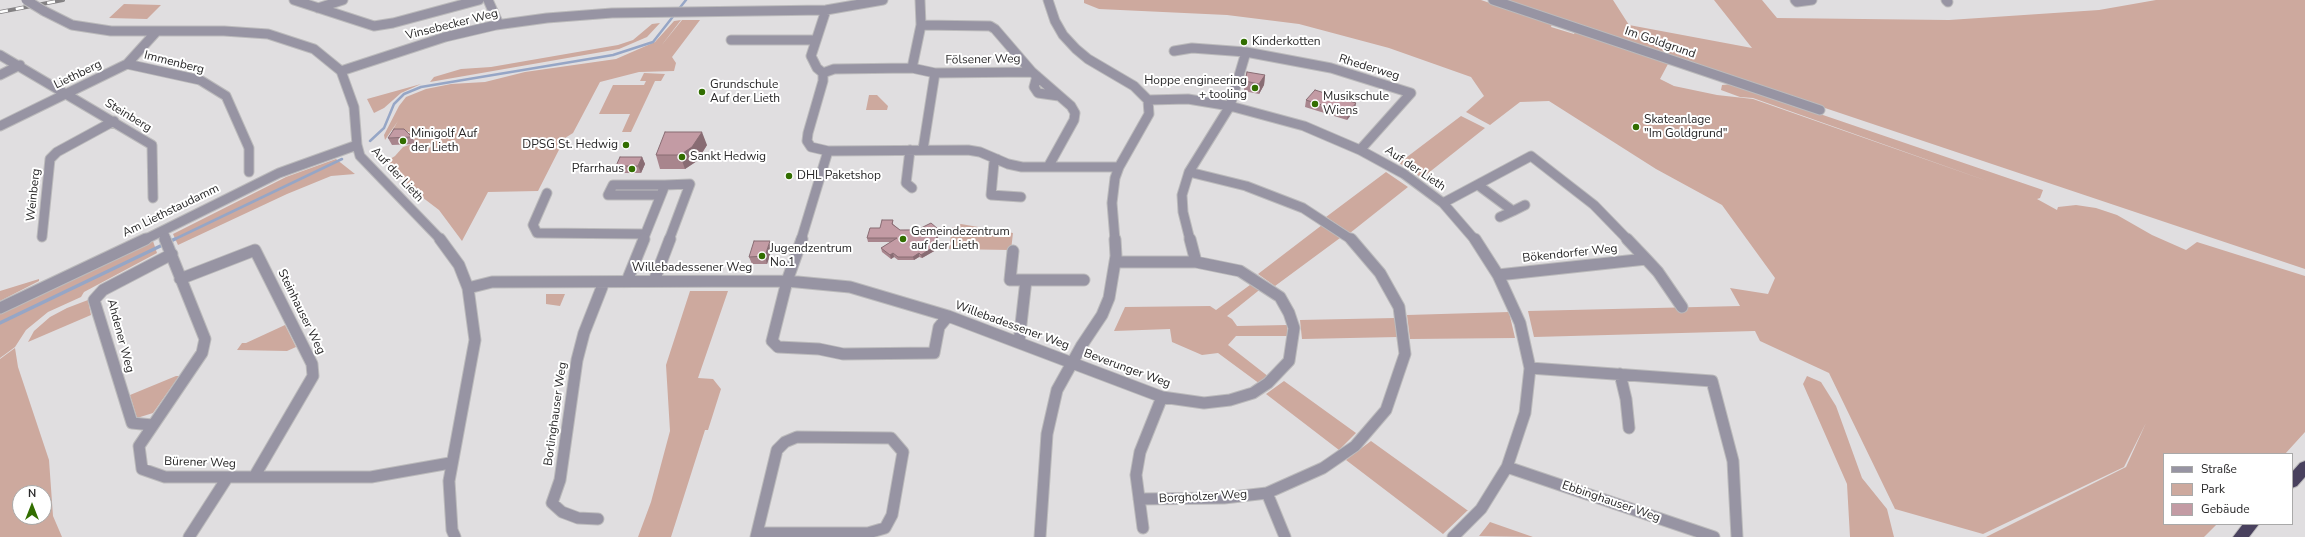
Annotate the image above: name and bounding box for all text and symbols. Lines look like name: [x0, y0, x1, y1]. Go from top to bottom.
street label: Vinsebecker Weg: [404, 7, 500, 43]
street label: Im Goldgrund: [1623, 24, 1697, 62]
place label: Kinderkotten: [1252, 35, 1321, 49]
marker: Kinderkotten: [1239, 37, 1249, 47]
street label: Immenberg: [142, 49, 206, 77]
street label: Fölsener Weg: [945, 52, 1021, 68]
street label: Rhederweg: [1337, 52, 1401, 84]
street label: Liethberg: [52, 57, 104, 93]
place label: Hoppe engineering + tooling: [1144, 74, 1247, 102]
place label: Grundschule Auf der Lieth: [710, 78, 780, 106]
marker: Hoppe engineering + tooling: [1250, 83, 1260, 93]
marker: Grundschule Auf der Lieth: [697, 87, 707, 97]
place label: Musikschule Wiens: [1323, 90, 1389, 118]
street label: Steinberg: [102, 96, 154, 136]
marker: Musikschule Wiens: [1310, 99, 1320, 109]
place label: Skateanlage "Im Goldgrund": [1644, 113, 1728, 141]
marker: Skateanlage "Im Goldgrund": [1631, 122, 1641, 132]
place label: Minigolf Auf der Lieth: [411, 127, 477, 155]
marker: Minigolf Auf der Lieth: [398, 136, 408, 146]
place label: DPSG St. Hedwig: [522, 138, 618, 152]
marker: DPSG St. Hedwig: [621, 140, 631, 150]
street label: Auf der Lieth: [1382, 143, 1448, 195]
street label: Auf der Lieth: [368, 144, 426, 206]
place label: Sankt Hedwig: [690, 150, 766, 164]
marker: Sankt Hedwig: [677, 152, 687, 162]
place label: Pfarrhaus: [572, 162, 624, 176]
marker: Pfarrhaus: [627, 164, 637, 174]
street label: Weinberg: [24, 168, 44, 222]
place label: DHL Paketshop: [797, 169, 881, 183]
marker: DHL Paketshop: [784, 171, 794, 181]
street label: Am Liethstaudamm: [120, 181, 222, 241]
place label: Gemeindezentrum auf der Lieth: [911, 225, 1010, 253]
marker: Gemeindezentrum auf der Lieth: [898, 234, 908, 244]
place label: Jugendzentrum No.1: [770, 242, 852, 270]
street label: Bökendorfer Weg: [1522, 242, 1618, 266]
marker: Jugendzentrum No.1: [757, 251, 767, 261]
street label: Willebadessener Weg: [632, 261, 752, 275]
street label: Steinhauser Weg: [274, 267, 328, 357]
street label: Ahdener Weg: [103, 298, 137, 374]
street label: Willebadessener Weg: [953, 299, 1071, 353]
street label: Beverunger Weg: [1082, 347, 1172, 391]
street label: Borlinghauser Weg: [542, 361, 570, 467]
legend: [2163, 453, 2293, 525]
street label: Bürener Weg: [164, 455, 236, 471]
text: Straße: [2201, 461, 2237, 477]
street label: Ebbinghauser Weg: [1560, 478, 1662, 526]
text: Park: [2201, 481, 2225, 497]
north arrow: [12, 485, 52, 525]
text: N: [28, 486, 36, 501]
street label: Borgholzer Weg: [1159, 488, 1247, 506]
text: Gebäude: [2201, 501, 2250, 517]

